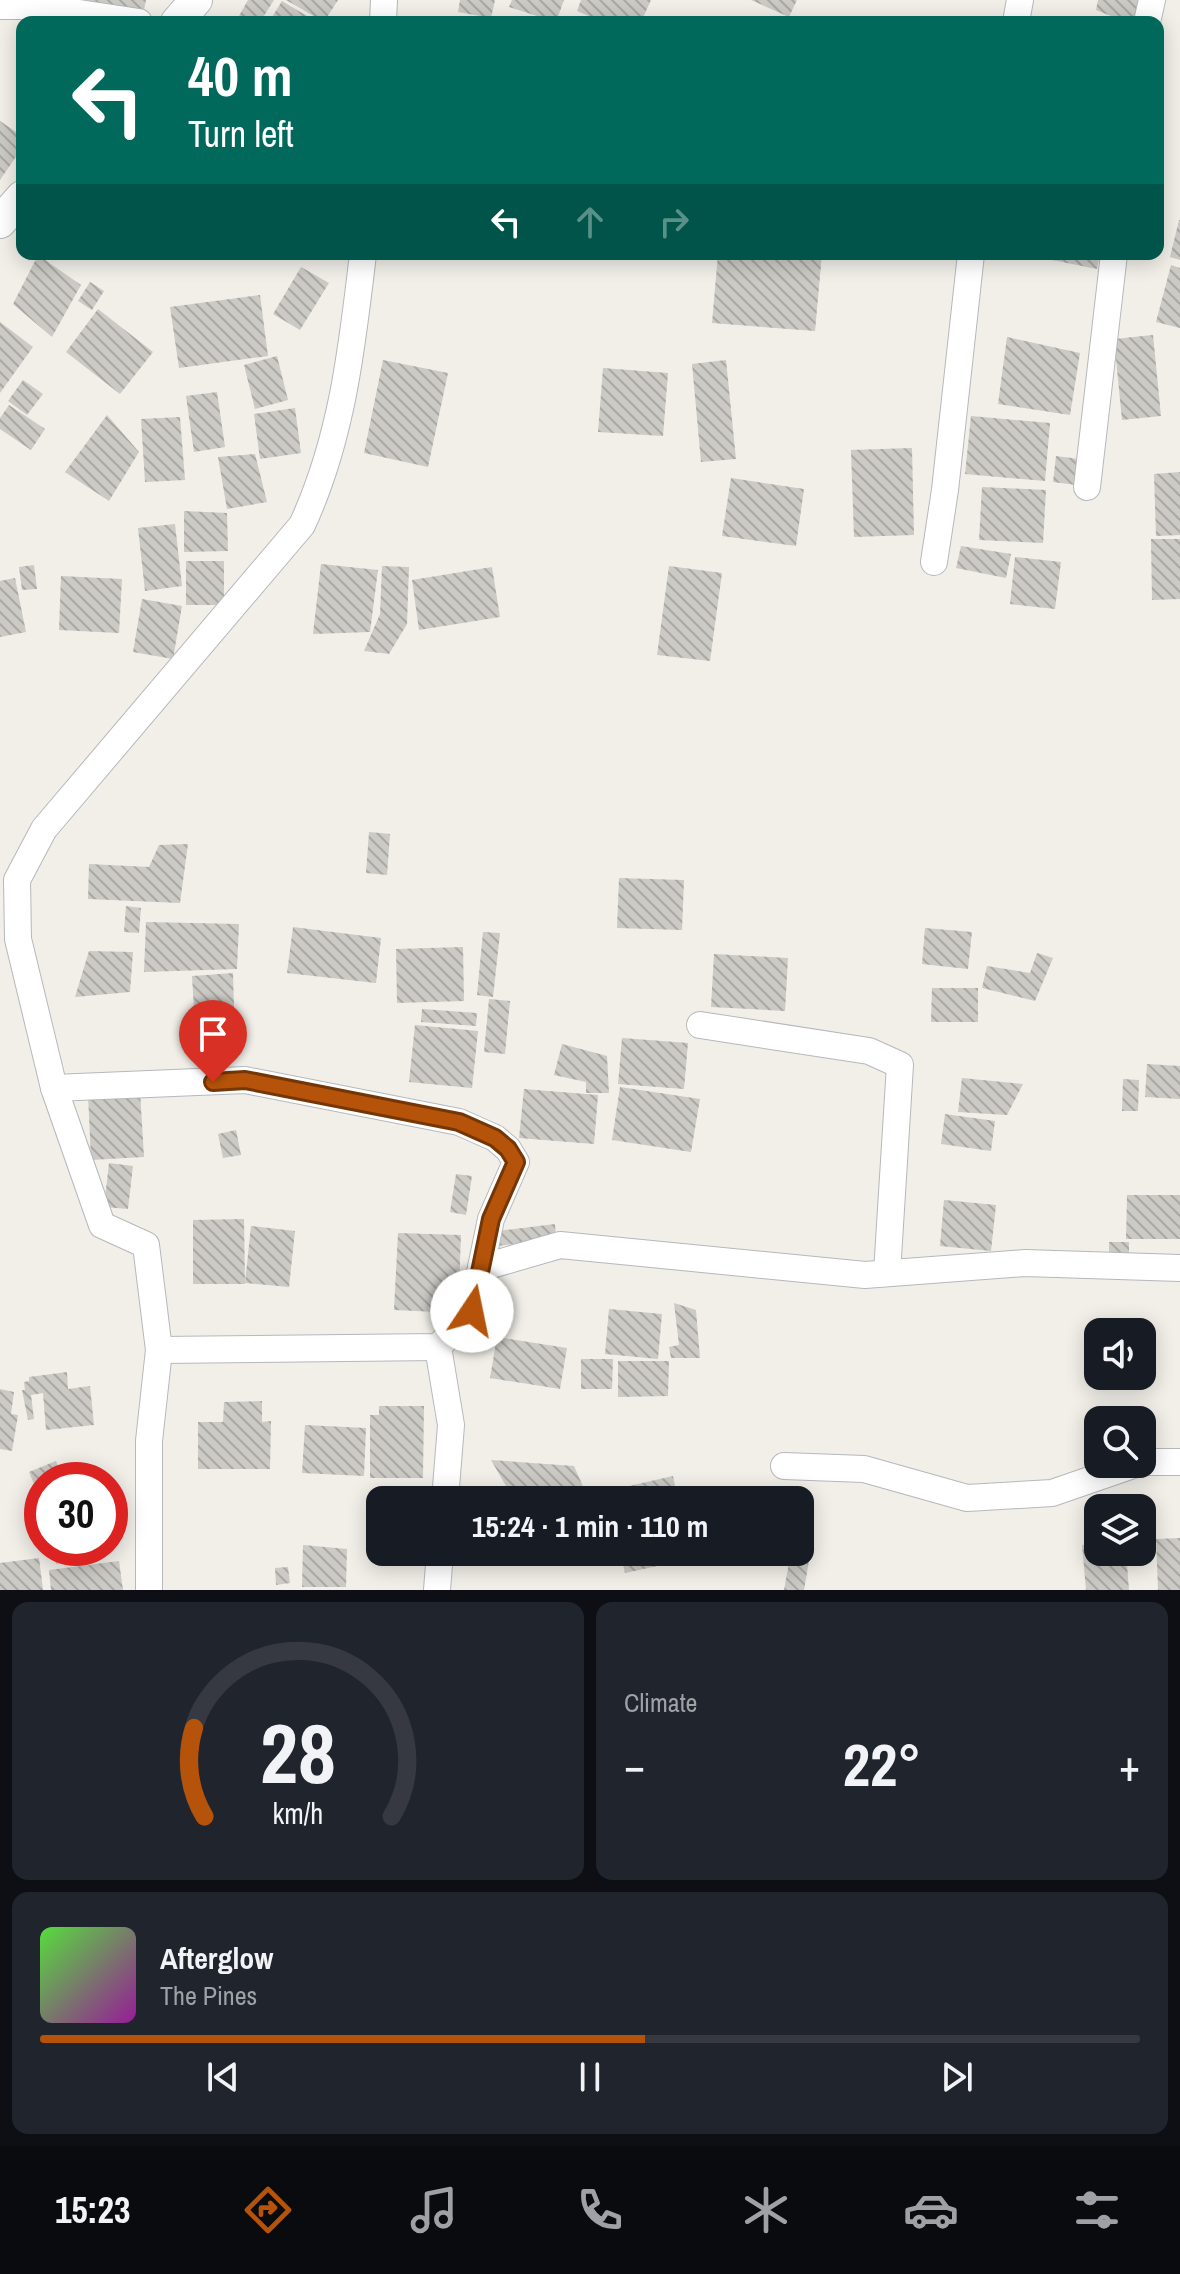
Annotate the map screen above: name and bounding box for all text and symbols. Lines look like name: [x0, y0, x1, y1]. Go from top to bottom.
text: 40 m: [188, 38, 293, 113]
icon: left: [56, 48, 160, 152]
text: Turn left: [188, 110, 294, 158]
icon: left: [484, 200, 528, 244]
icon: ahead: [568, 200, 612, 244]
icon: right: [652, 200, 696, 244]
pin: [179, 1000, 247, 1082]
icon: arrive: [191, 1012, 235, 1056]
position arrow: [430, 1269, 514, 1353]
map controls: [1084, 1318, 1156, 1566]
button: sound: [1084, 1318, 1156, 1390]
button: search: [1084, 1406, 1156, 1478]
speed limit sign: 30: [24, 1462, 128, 1566]
button: layers: [1084, 1494, 1156, 1566]
text: 15:24 · 1 min · 110 m: [472, 1506, 708, 1546]
text: Climate: [624, 1685, 697, 1720]
text: 28: [260, 1697, 336, 1809]
text: 22°: [843, 1724, 921, 1805]
text: −: [624, 1735, 645, 1795]
text: +: [1119, 1735, 1140, 1795]
text: km/h: [273, 1794, 323, 1833]
text: Afterglow: [160, 1938, 273, 1978]
text: The Pines: [160, 1978, 257, 2013]
icon: previous: [201, 2055, 245, 2099]
icon: pause: [568, 2055, 612, 2099]
icon: next: [935, 2055, 979, 2099]
icon: directions: [240, 2182, 296, 2238]
icon: music: [406, 2182, 462, 2238]
icon: phone: [572, 2182, 628, 2238]
icon: climate: [738, 2182, 794, 2238]
icon: car: [903, 2182, 959, 2238]
icon: filters: [1069, 2182, 1125, 2238]
text: 15:23: [55, 2186, 130, 2234]

